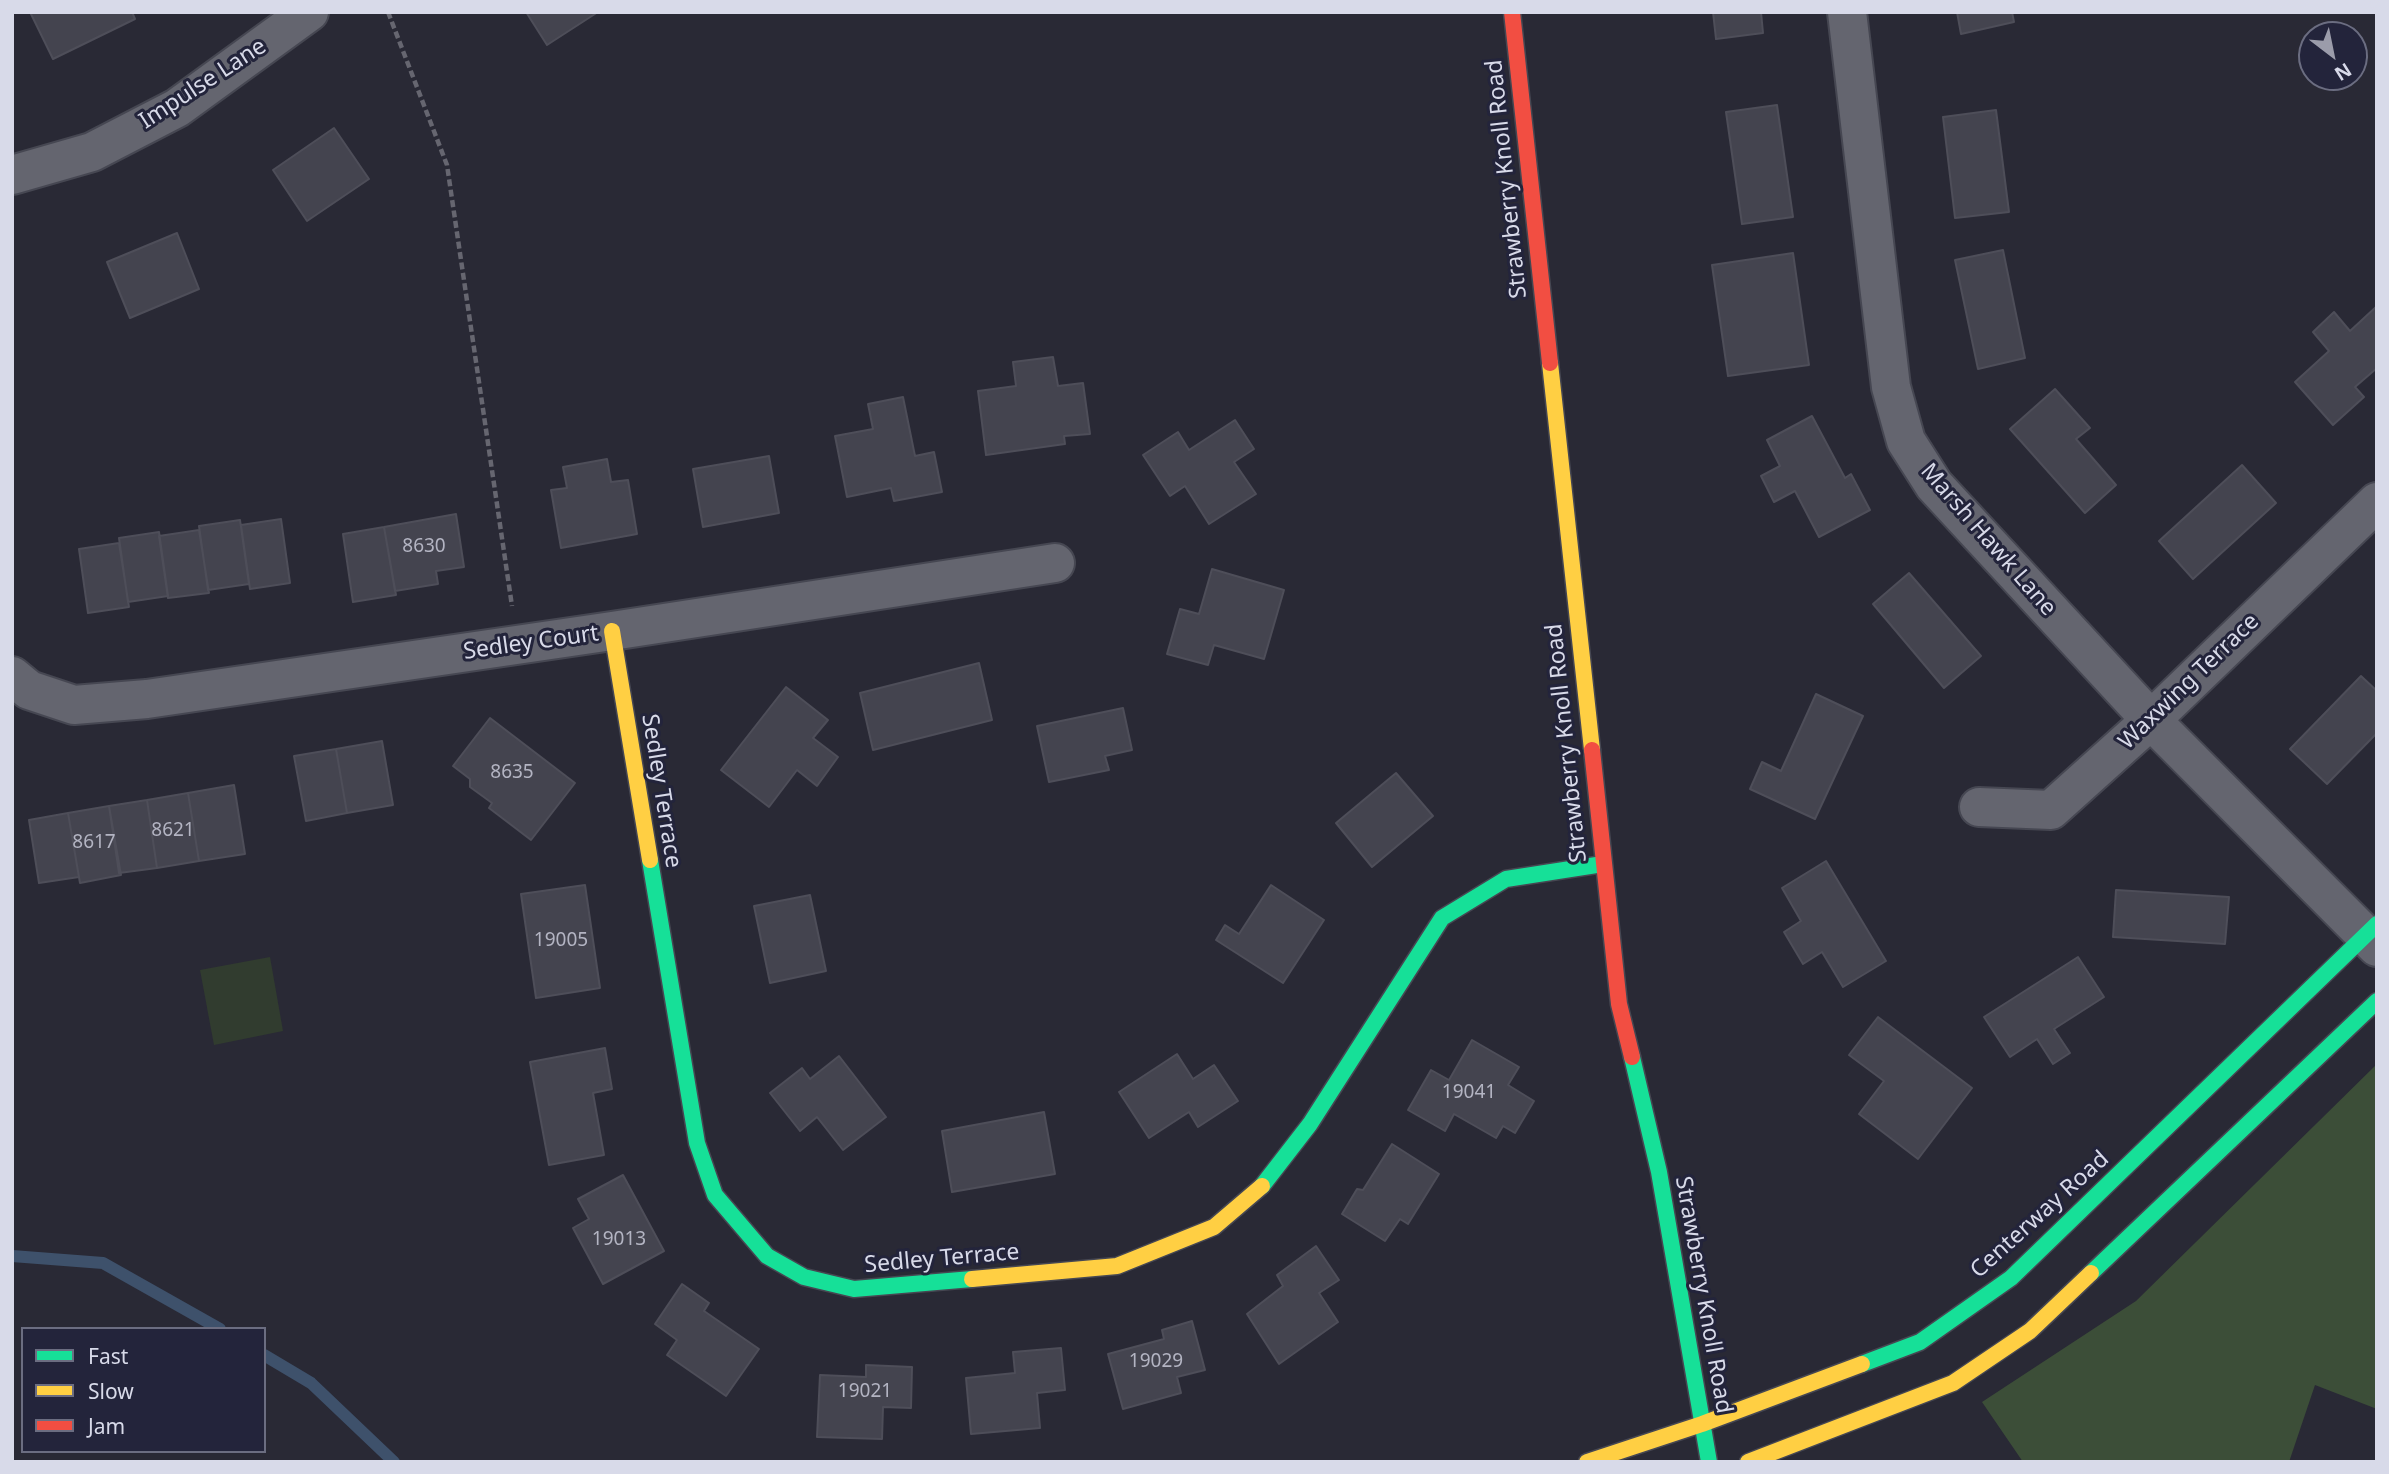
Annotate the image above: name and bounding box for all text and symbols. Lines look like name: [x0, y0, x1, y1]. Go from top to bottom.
north arrow: [2298, 21, 2368, 91]
street label: Impulse Lane: [134, 33, 272, 135]
text: N: [2330, 57, 2357, 87]
street label: Strawberry Knoll Road: [1481, 58, 1533, 300]
street label: Marsh Hawk Lane: [1914, 458, 2062, 622]
house number: 8630: [402, 536, 446, 558]
street label: Waxwing Terrace: [2113, 608, 2265, 756]
street label: Sedley Court: [462, 620, 600, 666]
street label: Strawberry Knoll Road: [1541, 622, 1593, 864]
street label: Sedley Terrace: [635, 712, 687, 870]
house number: 8635: [490, 762, 534, 784]
house number: 8621: [151, 820, 195, 842]
house number: 8617: [72, 832, 116, 854]
house number: 19005: [534, 930, 588, 952]
house number: 19041: [1442, 1082, 1496, 1104]
street label: Centerway Road: [1965, 1146, 2115, 1284]
street label: Strawberry Knoll Road: [1669, 1174, 1737, 1416]
house number: 19013: [592, 1229, 646, 1251]
street label: Sedley Terrace: [863, 1238, 1021, 1280]
legend: [21, 1327, 266, 1453]
text: Fast: [88, 1342, 128, 1370]
house number: 19029: [1129, 1351, 1183, 1373]
text: Slow: [88, 1377, 134, 1405]
house number: 19021: [838, 1381, 892, 1403]
text: Jam: [88, 1412, 125, 1440]

